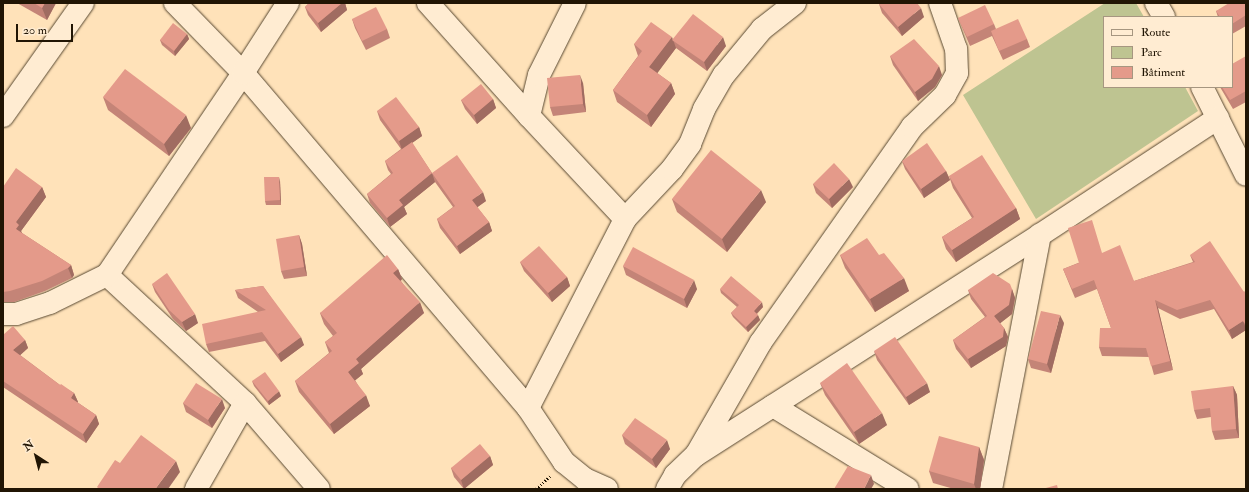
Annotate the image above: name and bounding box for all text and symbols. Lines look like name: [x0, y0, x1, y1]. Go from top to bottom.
scale bar: [18, 16, 75, 42]
legend: [1103, 16, 1233, 88]
text: 20 m: [23, 23, 47, 38]
text: Route: [1141, 25, 1170, 40]
text: Parc: [1141, 45, 1162, 60]
text: Bâtiment: [1141, 65, 1185, 80]
north arrow: [16, 436, 56, 476]
text: N: [21, 438, 36, 454]

